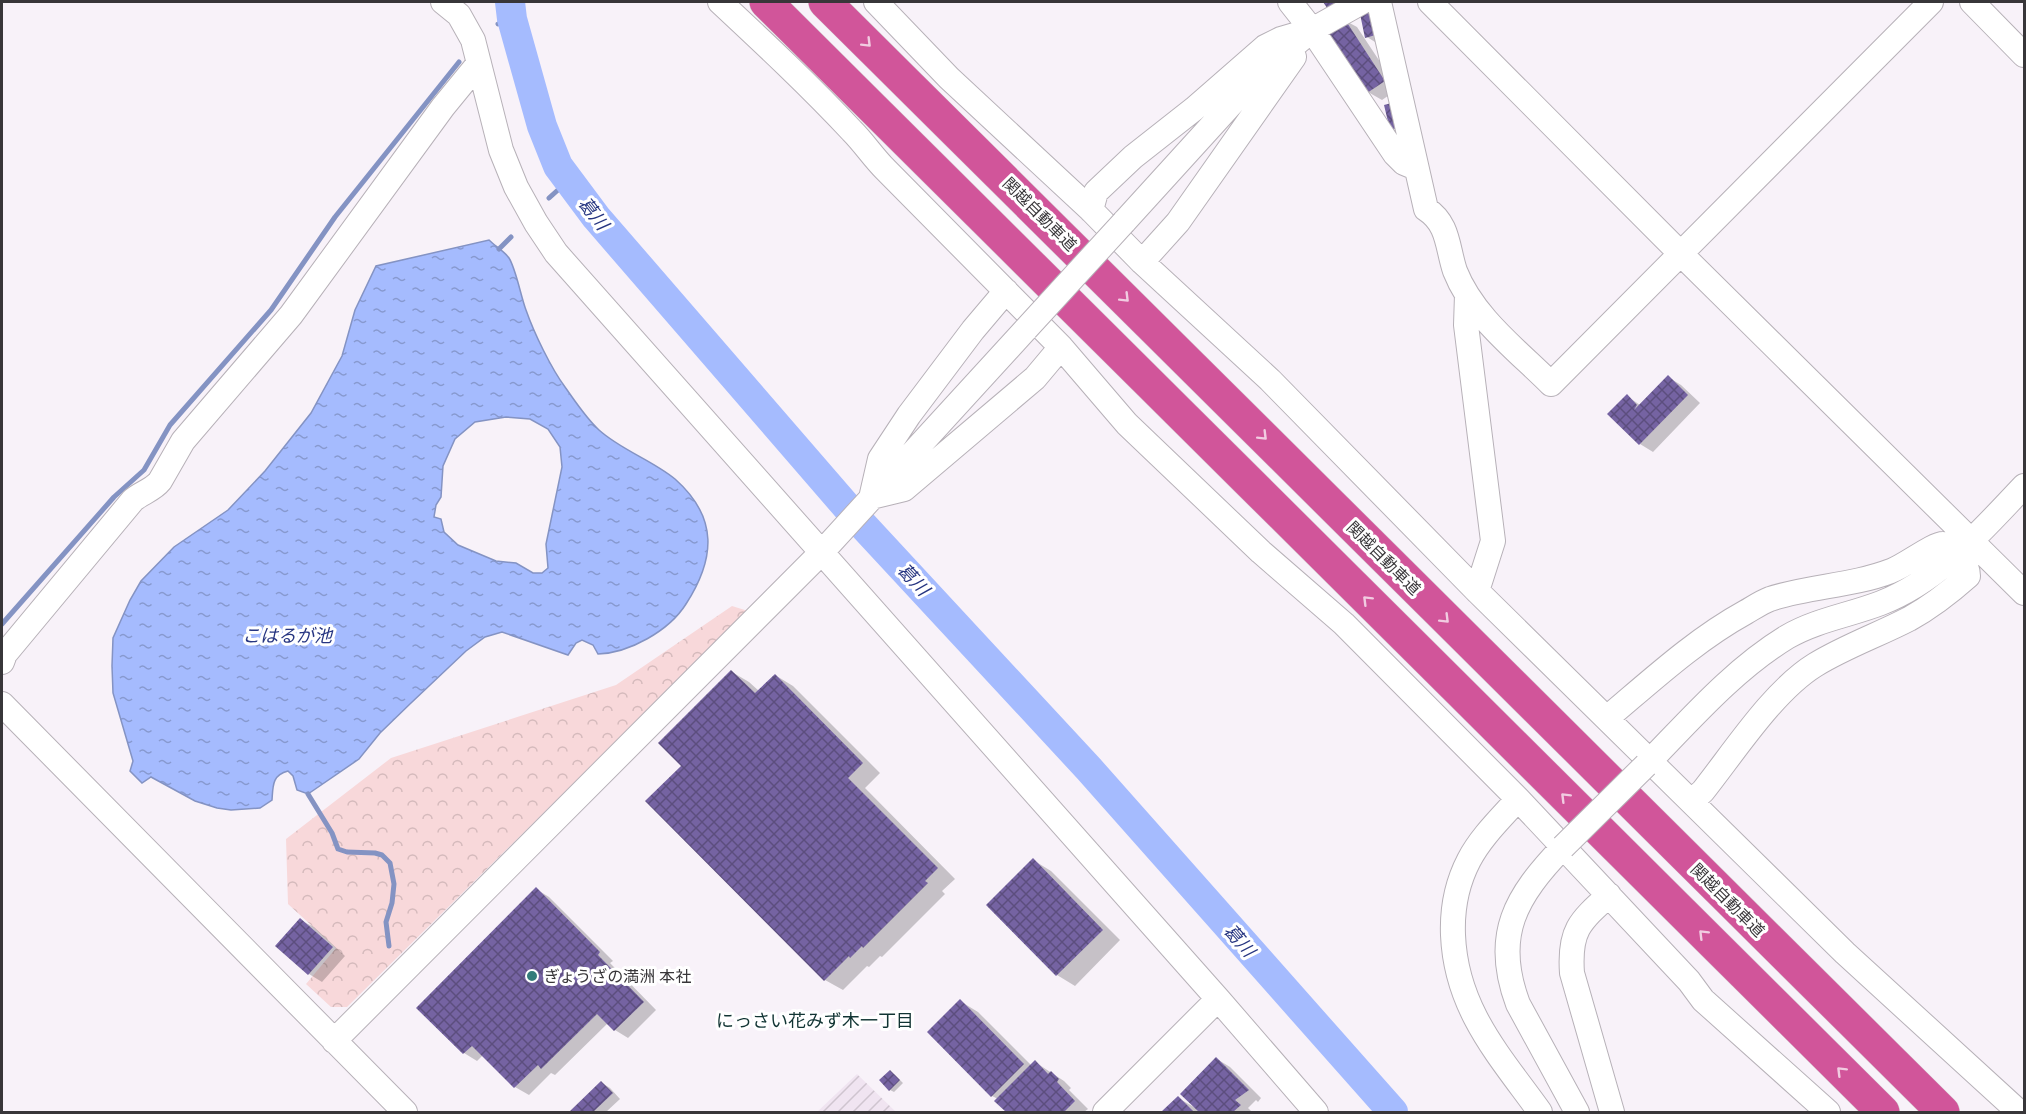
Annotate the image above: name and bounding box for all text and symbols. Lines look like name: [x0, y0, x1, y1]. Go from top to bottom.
one-way arrow: [859, 35, 870, 46]
street label: 関越自動車道: [998, 172, 1082, 256]
water label: 葛川: [573, 191, 616, 236]
one-way arrow: [1117, 291, 1128, 302]
one-way arrow: [1256, 429, 1267, 439]
street label: 関越自動車道: [1342, 516, 1426, 600]
water label: 葛川: [893, 558, 936, 602]
one-way arrow: [1363, 596, 1374, 606]
one-way arrow: [1438, 612, 1448, 623]
water label: こはるが池: [242, 623, 334, 647]
one-way arrow: [1561, 793, 1572, 804]
street label: 関越自動車道: [1686, 858, 1770, 942]
water label: 葛川: [1219, 919, 1262, 963]
one-way arrow: [1699, 930, 1710, 941]
place label: ぎょうざの満洲 本社: [544, 965, 691, 987]
marker: ぎょうざの満洲 本社: [525, 969, 539, 983]
district label: にっさい花みず木一丁目: [716, 1008, 914, 1032]
one-way arrow: [1838, 1068, 1849, 1079]

